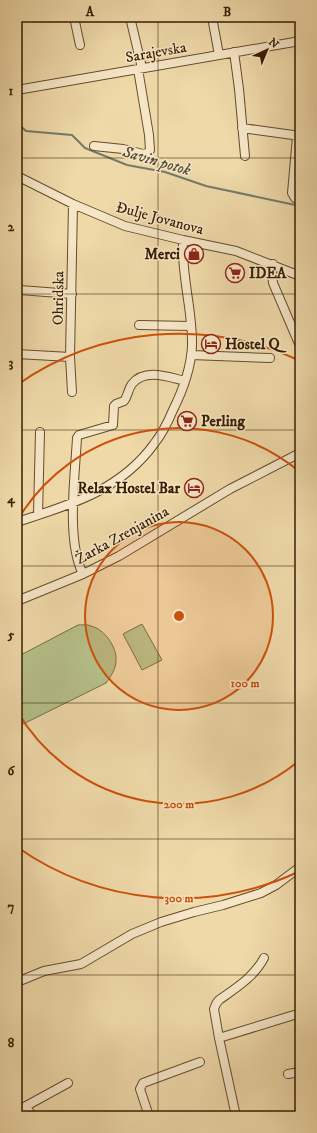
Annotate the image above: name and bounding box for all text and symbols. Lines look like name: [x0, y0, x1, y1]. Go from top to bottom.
text: A: [85, 4, 95, 20]
text: B: [223, 4, 231, 20]
north arrow: [247, 30, 287, 70]
text: N: [265, 35, 281, 52]
street label: Sarajevska: [124, 38, 189, 67]
text: 1: [9, 83, 14, 99]
water label: Savin potok: [119, 141, 193, 180]
street label: Đulje Jovanova: [114, 198, 206, 239]
text: 2: [8, 219, 15, 235]
shop icon: Merci: [183, 243, 205, 265]
place label: Merci: [144, 245, 180, 264]
supermarket icon: IDEA: [224, 262, 246, 284]
place label: IDEA: [249, 264, 287, 283]
street label: Ohridska: [49, 270, 68, 325]
hotel icon: Hostel Q: [200, 333, 222, 355]
place label: Hostel Q: [225, 335, 286, 354]
text: 3: [9, 355, 14, 371]
supermarket icon: Perling: [176, 410, 198, 432]
place label: Perling: [201, 412, 245, 431]
hotel icon: Relax Hostel Bar: [183, 477, 205, 499]
place label: Relax Hostel Bar: [78, 479, 180, 498]
text: 4: [6, 491, 15, 508]
street label: Žarka Zrenjanina: [72, 502, 173, 569]
centre of rings: [172, 609, 186, 623]
text: 5: [7, 627, 15, 643]
text: 100 m: [231, 676, 259, 691]
text: 6: [8, 763, 16, 779]
text: 200 m: [164, 797, 194, 812]
text: 300 m: [165, 891, 193, 906]
text: 7: [8, 899, 15, 915]
text: 8: [8, 1035, 15, 1051]

